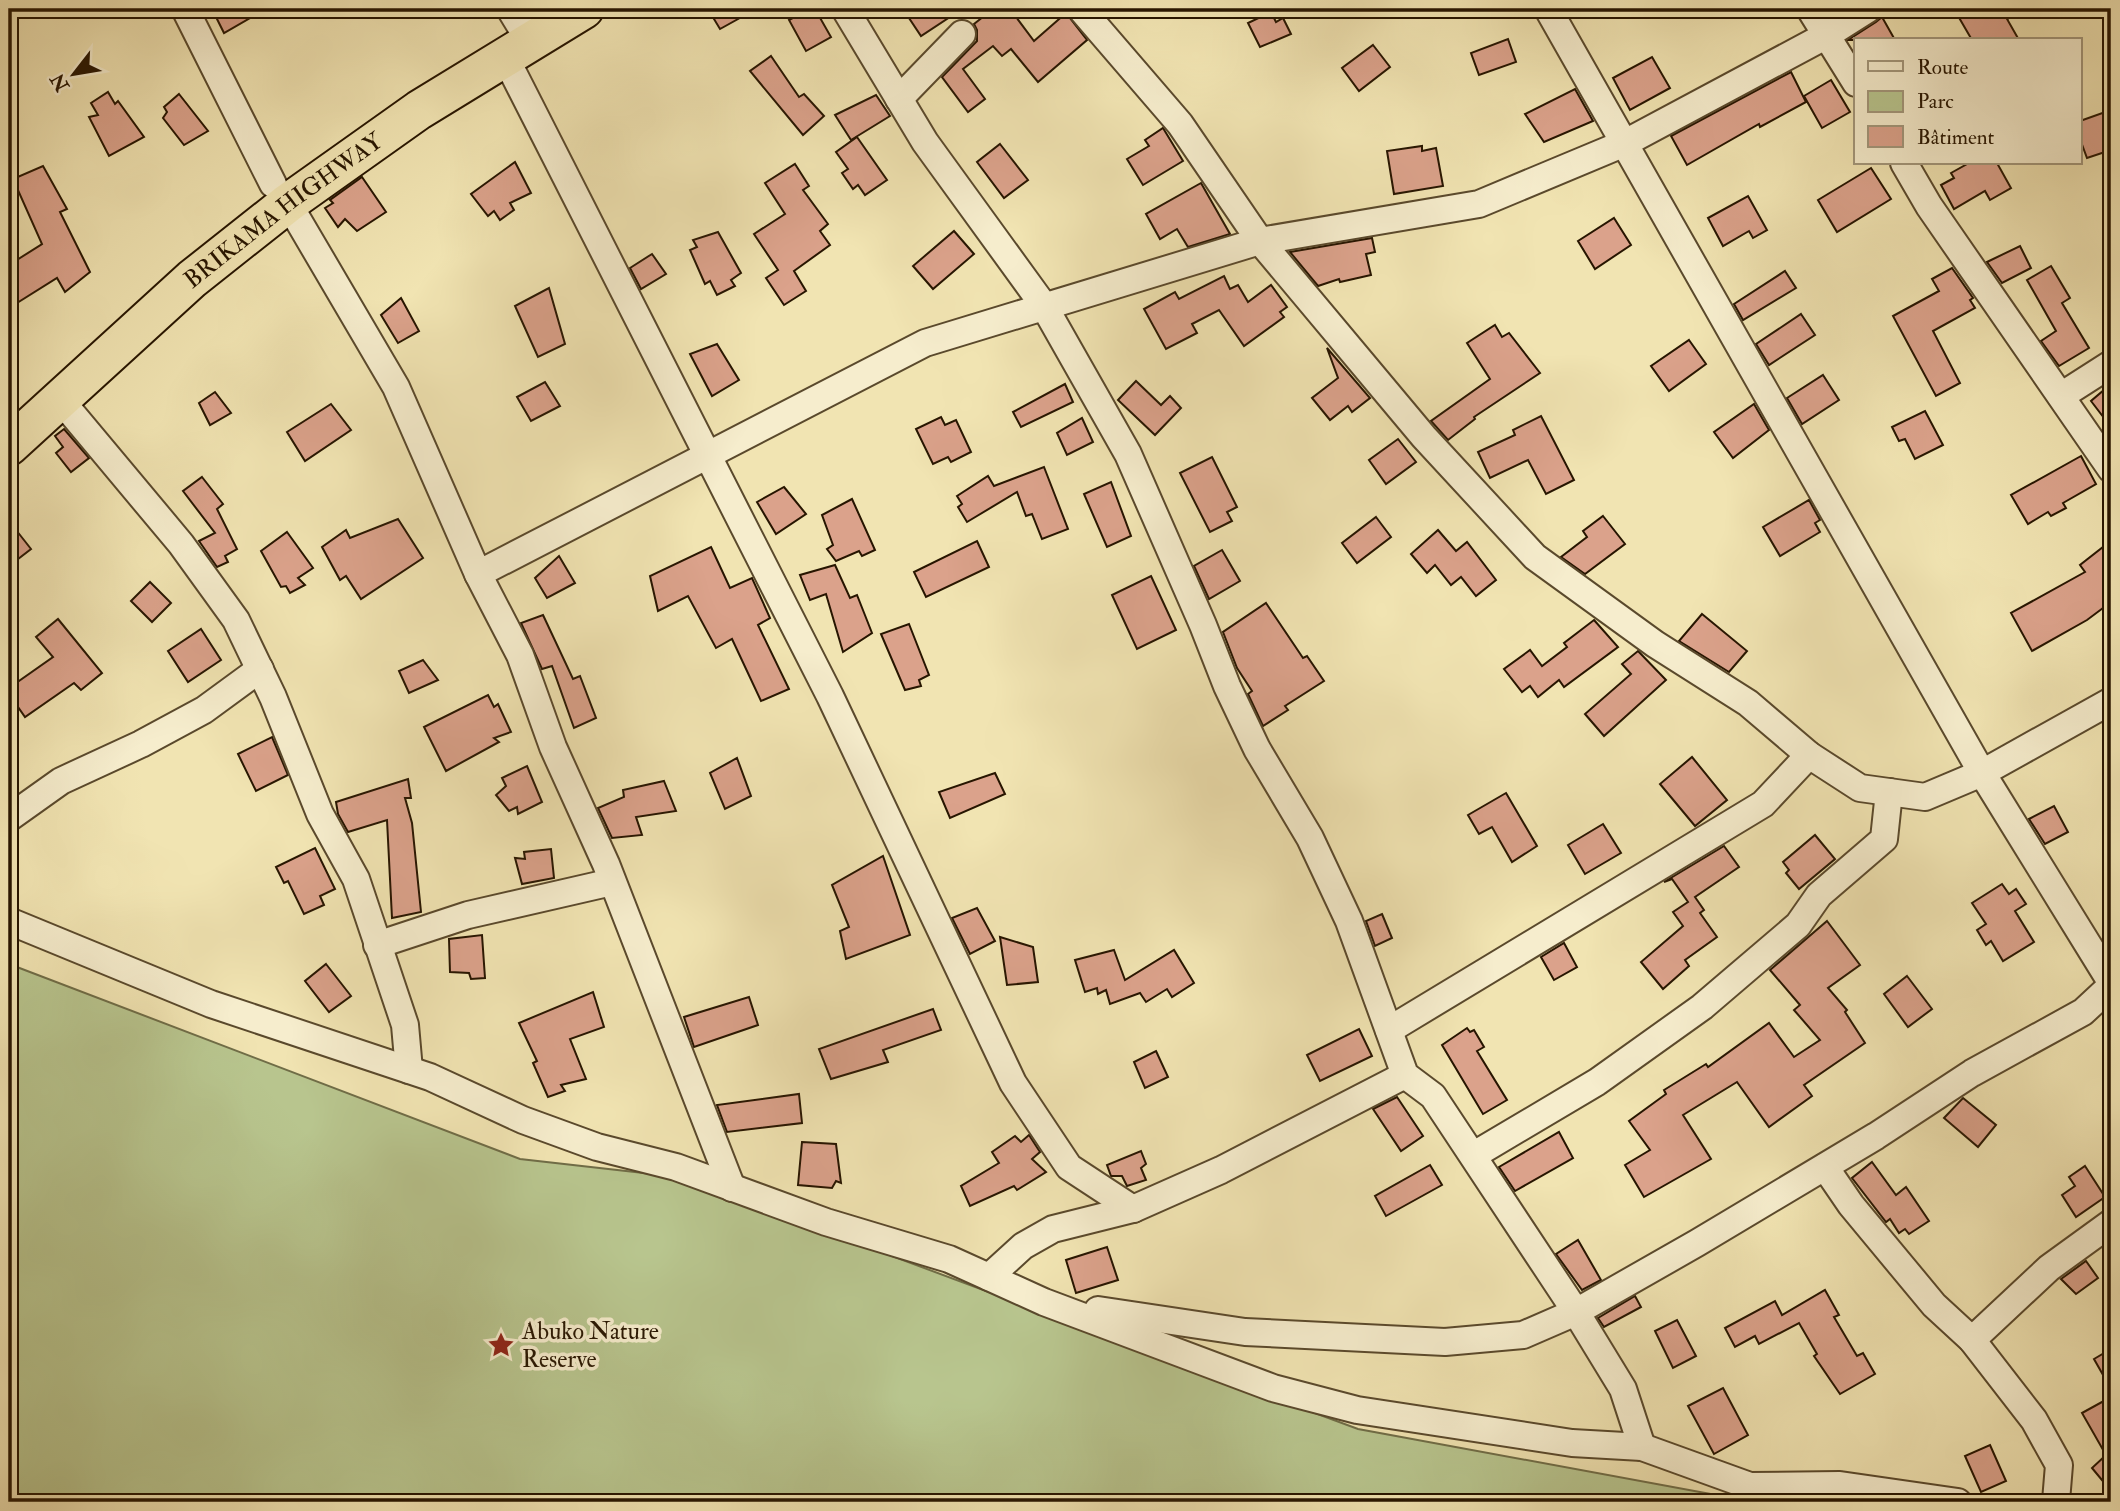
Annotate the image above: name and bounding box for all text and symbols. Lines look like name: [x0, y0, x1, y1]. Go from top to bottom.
north arrow: [38, 38, 108, 108]
legend: [1854, 38, 2082, 164]
text: Route: [1917, 54, 1969, 81]
text: N: [45, 68, 75, 97]
text: Parc: [1917, 88, 1954, 115]
text: Bâtiment: [1917, 124, 1994, 151]
street label: BRIKAMA HIGHWAY: [178, 125, 389, 295]
place label: Abuko Nature Reserve: [521, 1316, 659, 1375]
place icon: Abuko Nature Reserve: [486, 1330, 516, 1360]

